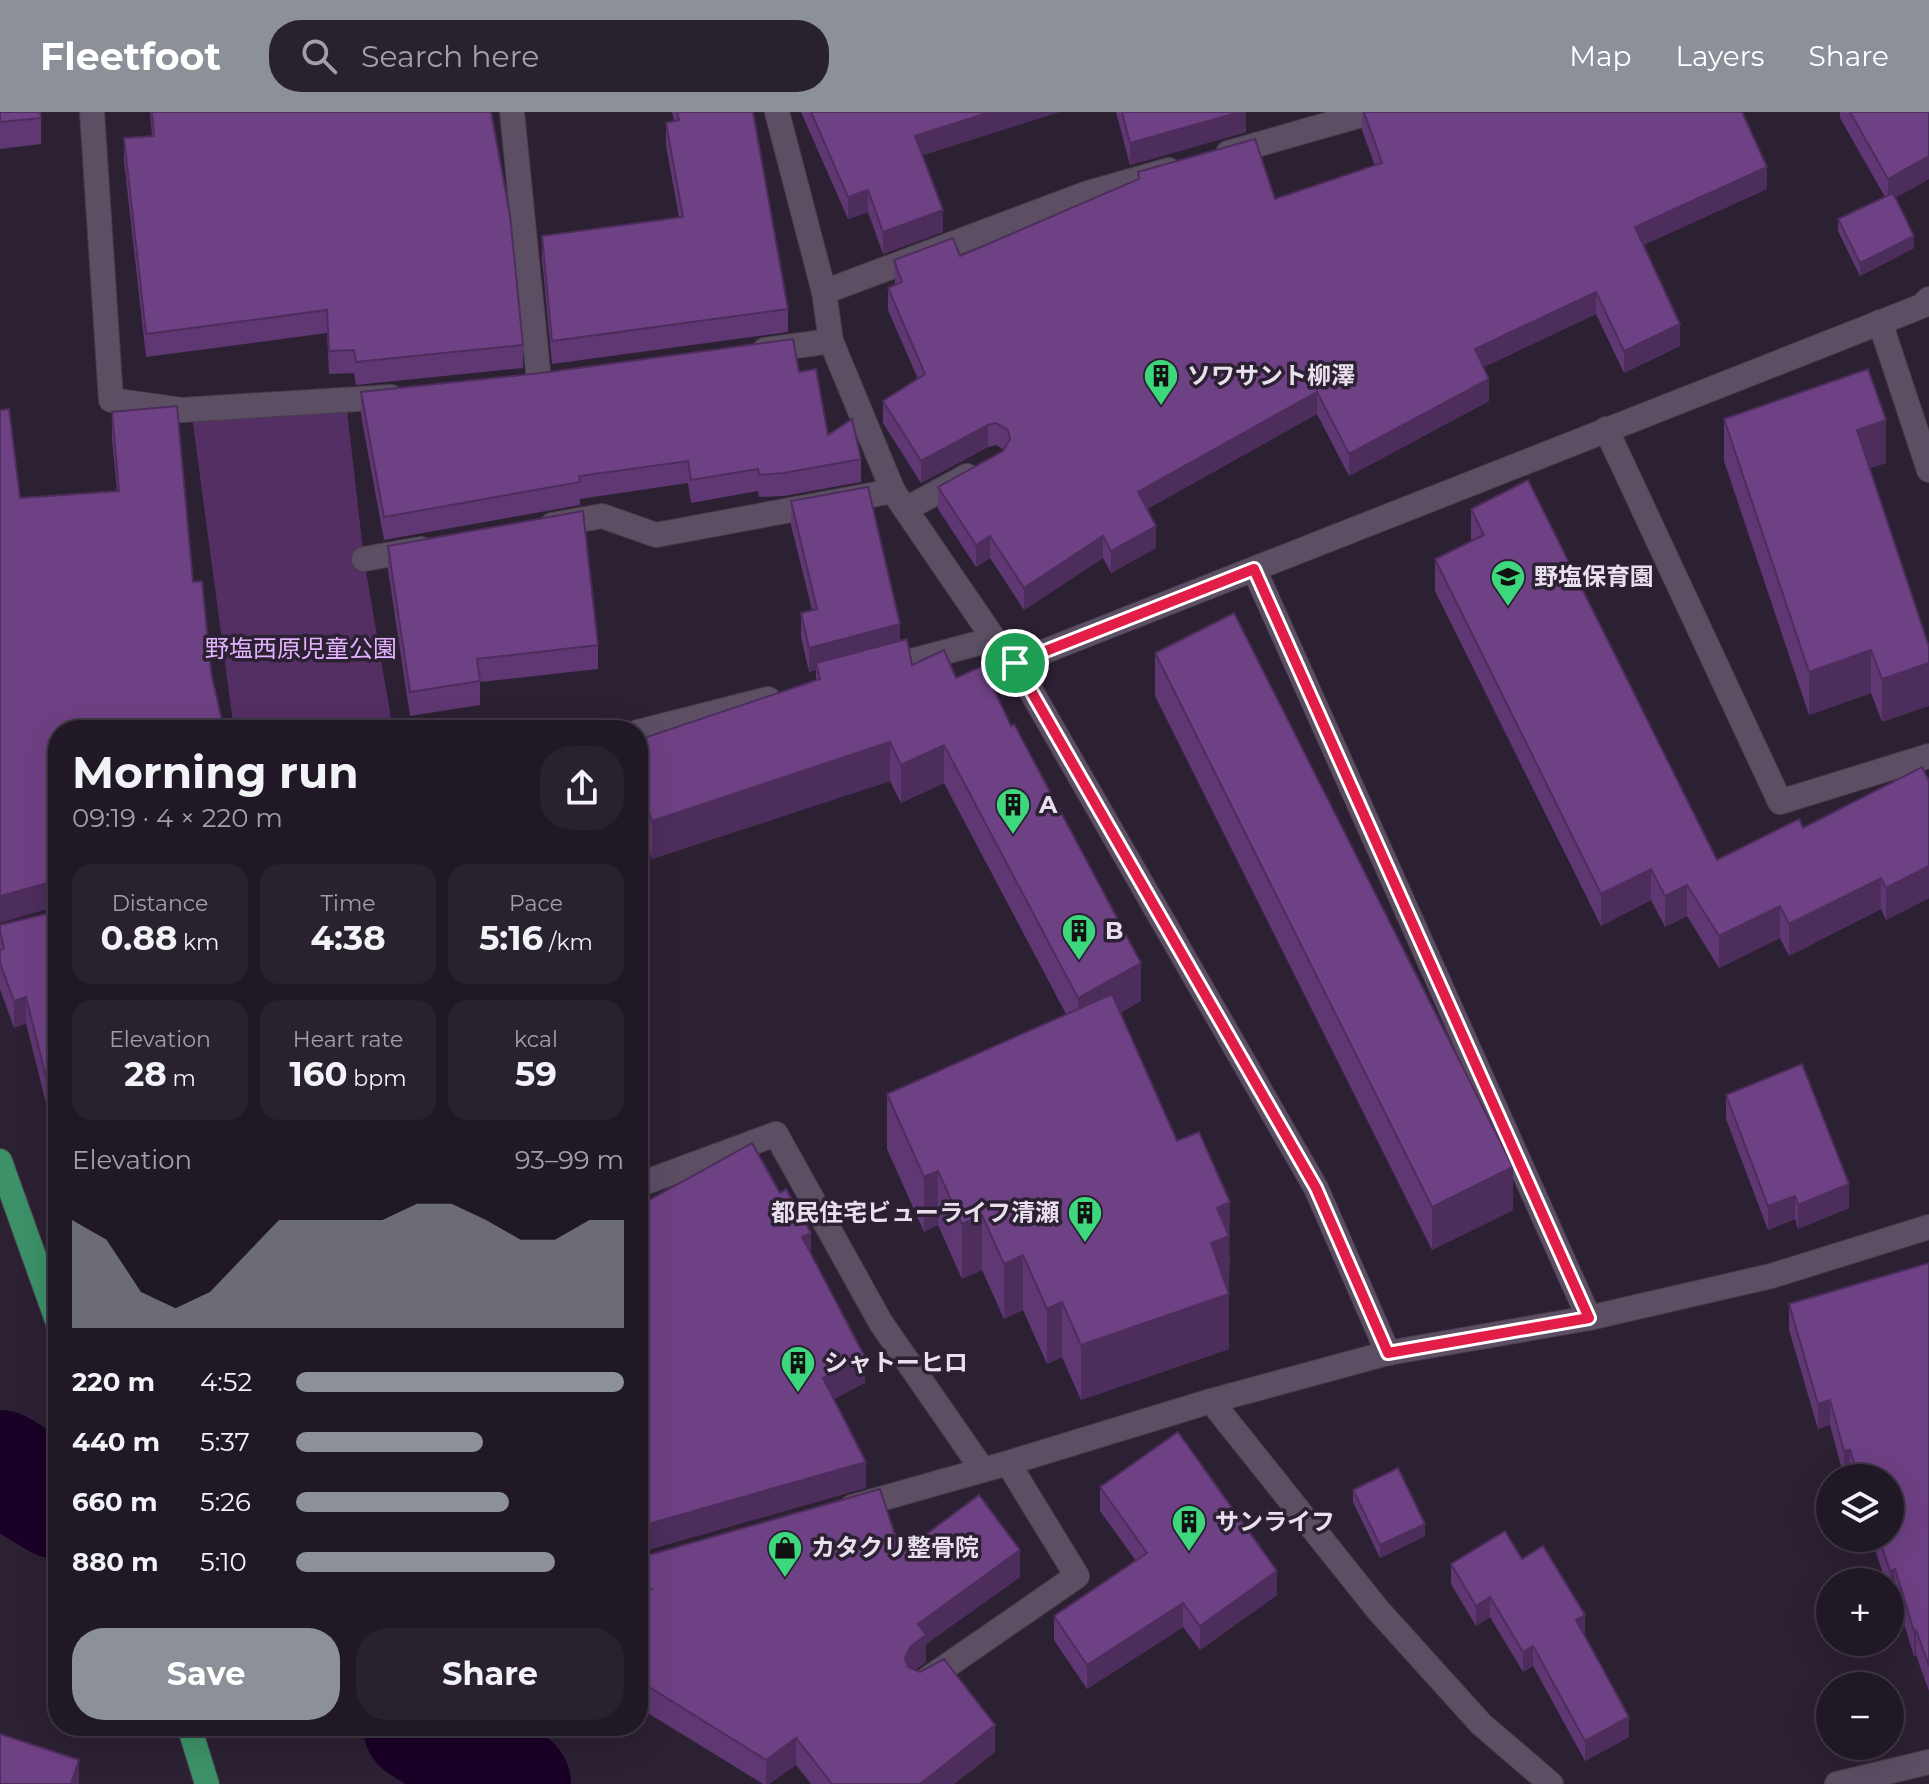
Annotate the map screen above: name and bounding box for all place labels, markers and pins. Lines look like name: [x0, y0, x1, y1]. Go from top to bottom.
building icon: ソワサント柳澤: [1142, 357, 1180, 407]
place label: ソワサント柳澤: [1187, 361, 1355, 390]
school or university icon: 野塩保育園: [1489, 558, 1527, 608]
place label: 野塩保育園: [1534, 562, 1654, 591]
pin: [981, 629, 1049, 697]
building icon: A: [994, 786, 1032, 836]
place label: A: [1038, 790, 1058, 819]
building icon: B: [1060, 912, 1098, 962]
place label: B: [1105, 916, 1123, 945]
building icon: 都民住宅ビューライフ清瀬: [1066, 1194, 1104, 1244]
place label: 都民住宅ビューライフ清瀬: [771, 1198, 1059, 1227]
building icon: シャトーヒロ: [779, 1344, 817, 1394]
place label: シャトーヒロ: [824, 1348, 968, 1377]
building icon: サンライフ: [1170, 1503, 1208, 1553]
place label: サンライフ: [1215, 1507, 1335, 1536]
shop icon: カタクリ整骨院: [766, 1529, 804, 1579]
place label: カタクリ整骨院: [811, 1533, 979, 1562]

